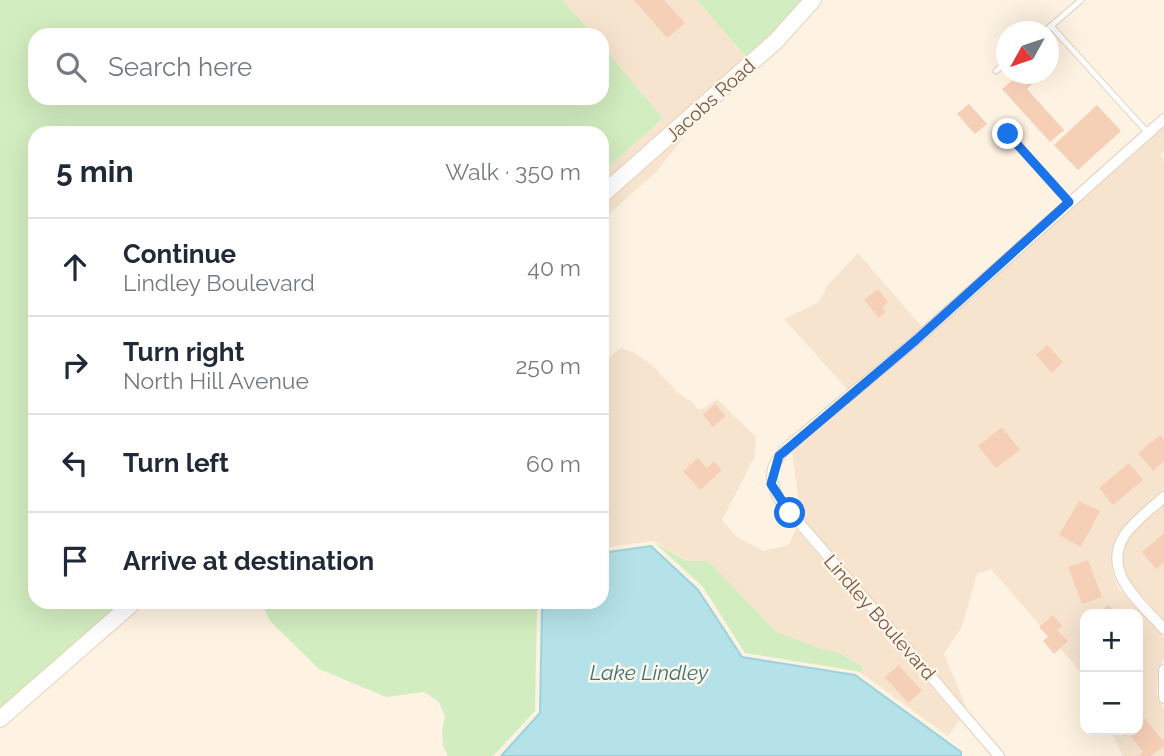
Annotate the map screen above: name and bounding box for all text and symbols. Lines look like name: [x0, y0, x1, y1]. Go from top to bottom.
north arrow: [996, 21, 1059, 84]
search box: [28, 28, 609, 105]
icon: search: [52, 48, 90, 86]
text: Search here: [108, 52, 252, 82]
street label: Jacobs Road: [661, 54, 759, 146]
route end: [992, 118, 1023, 149]
text: 5 min: [56, 154, 134, 189]
text: Walk · 350 m: [445, 158, 581, 185]
text: Continue: [123, 239, 236, 269]
icon: ahead: [56, 248, 94, 286]
text: 40 m: [527, 254, 581, 281]
text: Lindley Boulevard: [123, 269, 315, 296]
text: Turn right: [123, 337, 244, 367]
icon: right: [56, 346, 94, 384]
text: 250 m: [515, 352, 581, 379]
text: North Hill Avenue: [123, 367, 309, 394]
icon: left: [56, 444, 94, 482]
text: Turn left: [123, 448, 229, 478]
text: 60 m: [526, 450, 581, 477]
route start: [774, 497, 805, 528]
icon: arrive: [56, 542, 94, 580]
text: Arrive at destination: [123, 546, 374, 576]
street label: Lindley Boulevard: [820, 550, 940, 684]
map controls: [1080, 609, 1143, 735]
button: +: [1080, 609, 1143, 672]
water label: Lake Lindley: [590, 660, 709, 685]
button: −: [1080, 672, 1143, 735]

